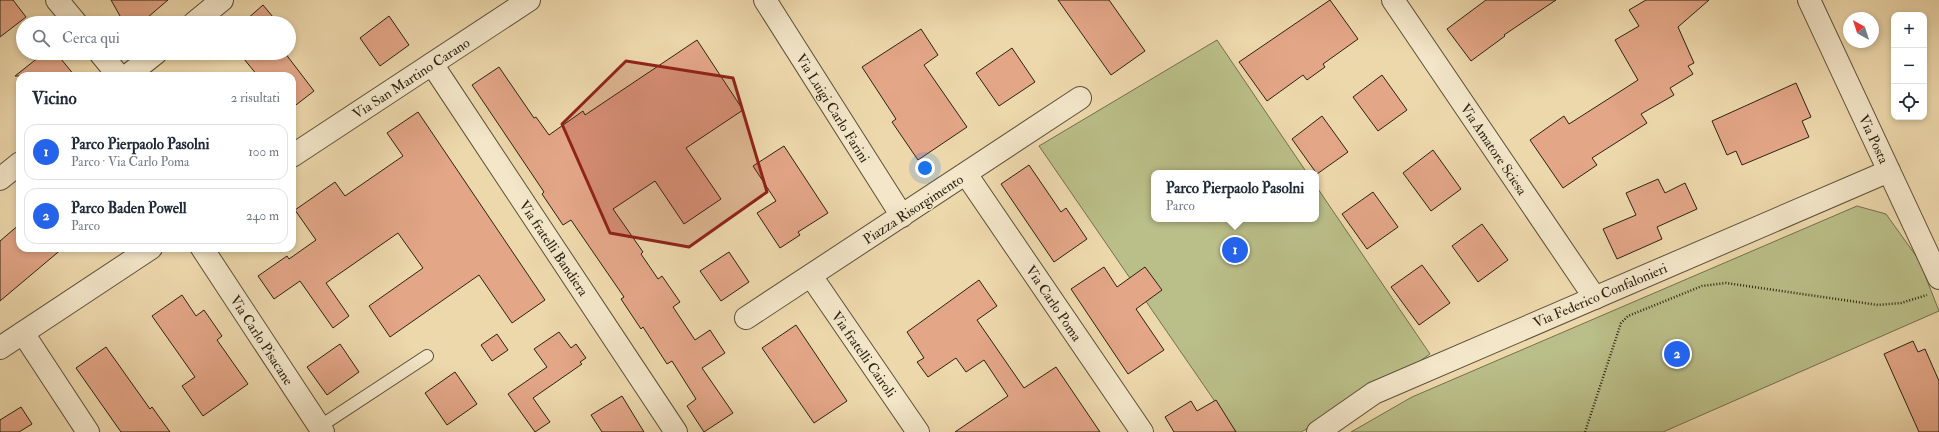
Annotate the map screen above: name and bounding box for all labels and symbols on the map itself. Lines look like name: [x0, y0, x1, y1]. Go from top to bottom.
north arrow: [1843, 12, 1879, 48]
street label: Via San Martino Carano: [349, 34, 473, 123]
street label: Via Luigi Carlo Farini: [792, 51, 873, 166]
street label: Via Amatore Sciesa: [1457, 100, 1531, 198]
street label: Via Posta: [1855, 112, 1892, 167]
your location: [915, 158, 935, 178]
street label: Piazza Risorgimento: [860, 171, 967, 248]
street label: Via fratelli Bandiera: [515, 197, 592, 299]
pin: 1: [1222, 235, 1248, 265]
street label: Via Federico Confalonieri: [1531, 259, 1670, 331]
street label: Via Carlo Poma: [1022, 262, 1085, 345]
street label: Via Carlo Pisacane: [226, 292, 297, 388]
street label: Via fratelli Cairoli: [828, 308, 900, 401]
pin: 2: [1664, 339, 1690, 369]

